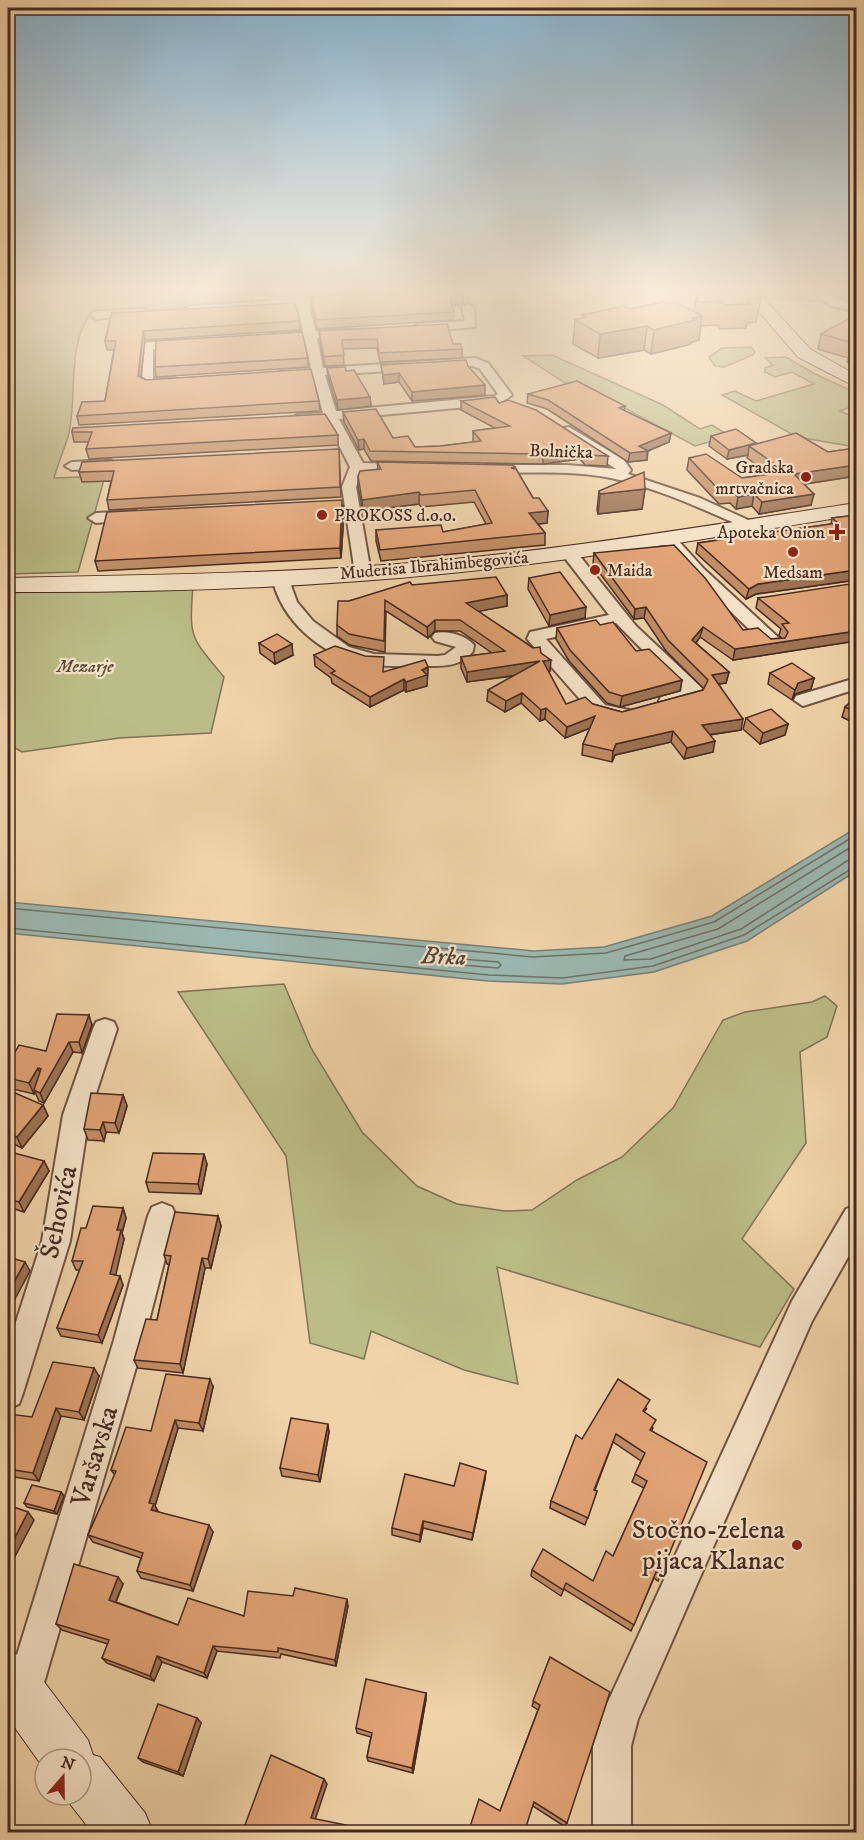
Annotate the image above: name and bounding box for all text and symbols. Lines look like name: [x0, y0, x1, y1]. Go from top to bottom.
street label: Bolnička: [529, 440, 594, 464]
place label: Gradska mrtvačnica: [715, 457, 794, 500]
marker: Gradska mrtvačnica: [799, 470, 813, 484]
place label: PROKOSS d.o.o.: [334, 505, 456, 527]
marker: PROKOSS d.o.o.: [315, 508, 329, 522]
place label: Apoteka Onion: [717, 522, 826, 544]
marker: Apoteka Onion: [830, 525, 844, 539]
marker: Medsam: [786, 545, 800, 559]
street label: Muderisa Ibrahimbegovića: [339, 547, 530, 585]
place label: Maida: [607, 560, 653, 582]
place label: Medsam: [763, 562, 823, 584]
marker: Maida: [588, 563, 602, 577]
park label: Mezarje: [55, 656, 114, 678]
water label: Brka: [420, 941, 467, 973]
street label: Šehovića: [33, 1162, 86, 1262]
street label: Varšavska: [63, 1402, 126, 1512]
place label: Stočno-zelena pijaca Klanac: [632, 1513, 786, 1578]
marker: Stočno-zelena pijaca Klanac: [790, 1538, 804, 1552]
north arrow: [33, 1747, 93, 1807]
text: N: [58, 1752, 77, 1775]

